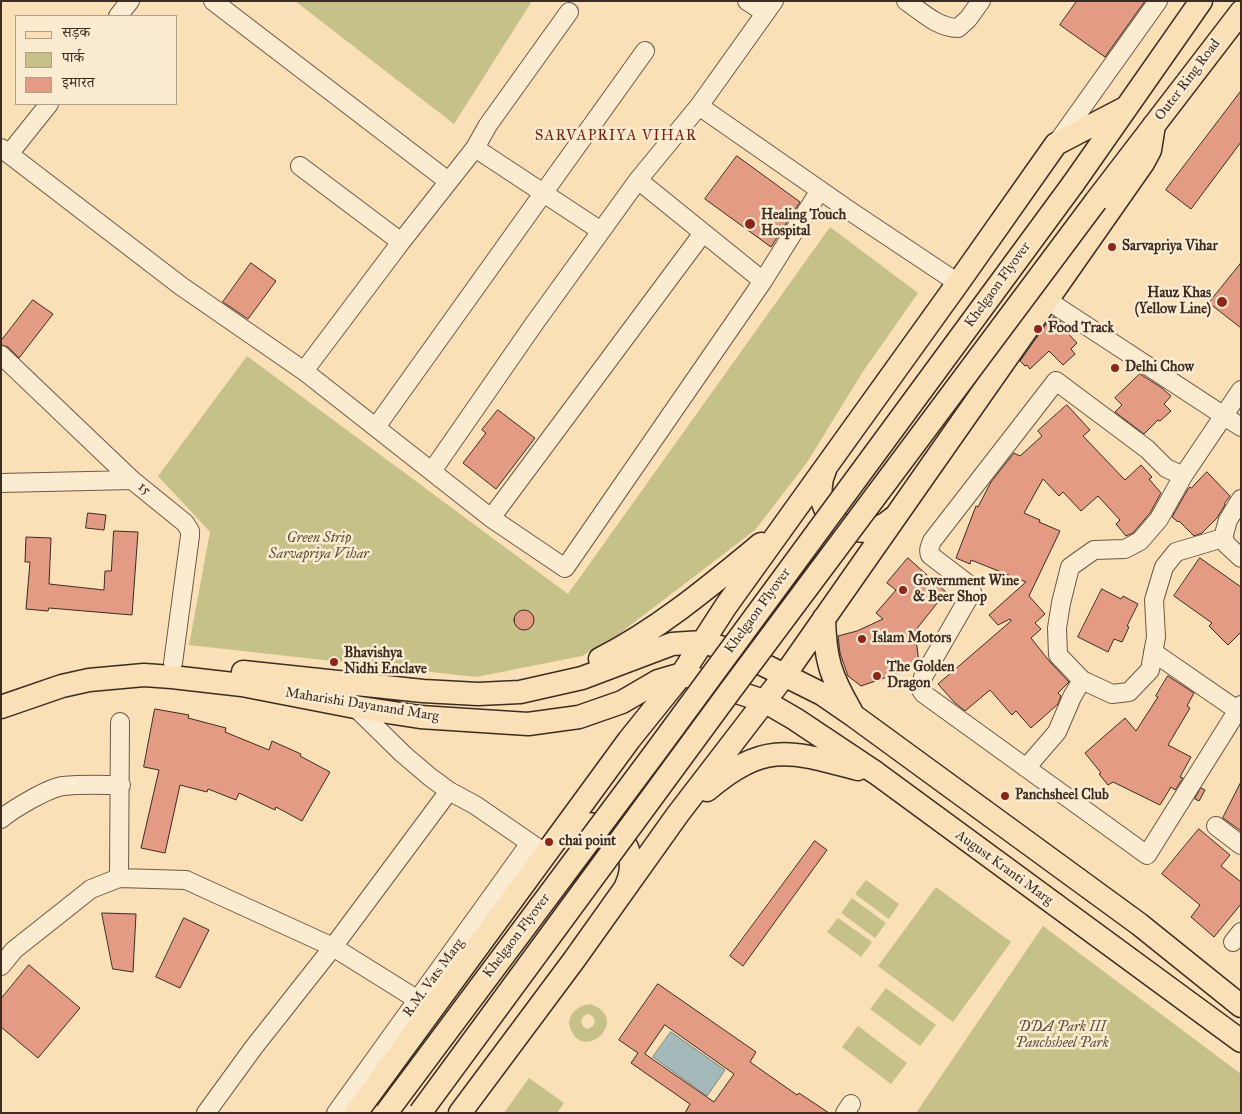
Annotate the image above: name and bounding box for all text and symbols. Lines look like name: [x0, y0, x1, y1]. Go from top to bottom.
legend: [15, 15, 178, 105]
text: सड़क: [62, 23, 90, 41]
street label: Outer Ring Road: [1152, 36, 1224, 124]
text: पार्क: [62, 48, 84, 66]
text: इमारत: [62, 73, 95, 91]
district label: SARVAPRIYA VIHAR: [533, 127, 699, 145]
place label: Healing Touch Hospital: [761, 208, 846, 240]
marker: Healing Touch Hospital: [743, 217, 757, 231]
street label: Khelgaon Flyover: [961, 239, 1035, 331]
place label: Sarvapriya Vihar: [1122, 239, 1218, 255]
marker: Sarvapriya Vihar: [1106, 241, 1118, 253]
place label: Hauz Khas (Yellow Line): [1135, 286, 1211, 318]
marker: Hauz Khas (Yellow Line): [1215, 295, 1229, 309]
place label: Food Track: [1048, 321, 1114, 337]
marker: Food Track: [1032, 323, 1044, 335]
place label: Delhi Chow: [1125, 360, 1194, 376]
marker: Delhi Chow: [1109, 362, 1121, 374]
street label: 15: [134, 479, 154, 499]
park label: Green Strip Sarvapriya Vihar: [269, 531, 369, 564]
street label: Khelgaon Flyover: [721, 565, 795, 657]
place label: Government Wine & Beer Shop: [913, 574, 1019, 606]
marker: Government Wine & Beer Shop: [897, 584, 909, 596]
place label: Islam Motors: [872, 631, 951, 647]
marker: Islam Motors: [856, 633, 868, 645]
place label: Bhavishya Nidhi Enclave: [344, 646, 427, 679]
marker: Bhavishya Nidhi Enclave: [328, 656, 340, 668]
place label: The Golden Dragon: [887, 660, 955, 692]
marker: The Golden Dragon: [871, 670, 883, 682]
street label: Maharishi Dayanand Marg: [284, 685, 440, 725]
place label: Panchsheel Club: [1015, 788, 1109, 804]
marker: Panchsheel Club: [999, 790, 1011, 802]
street label: August Kranti Marg: [952, 827, 1056, 909]
place label: chai point: [559, 834, 616, 850]
marker: chai point: [543, 836, 555, 848]
street label: Khelgaon Flyover: [480, 890, 554, 982]
street label: R.M. Vats Marg: [400, 935, 468, 1021]
park label: DDA Park III Panchsheel Park: [1015, 1020, 1109, 1052]

